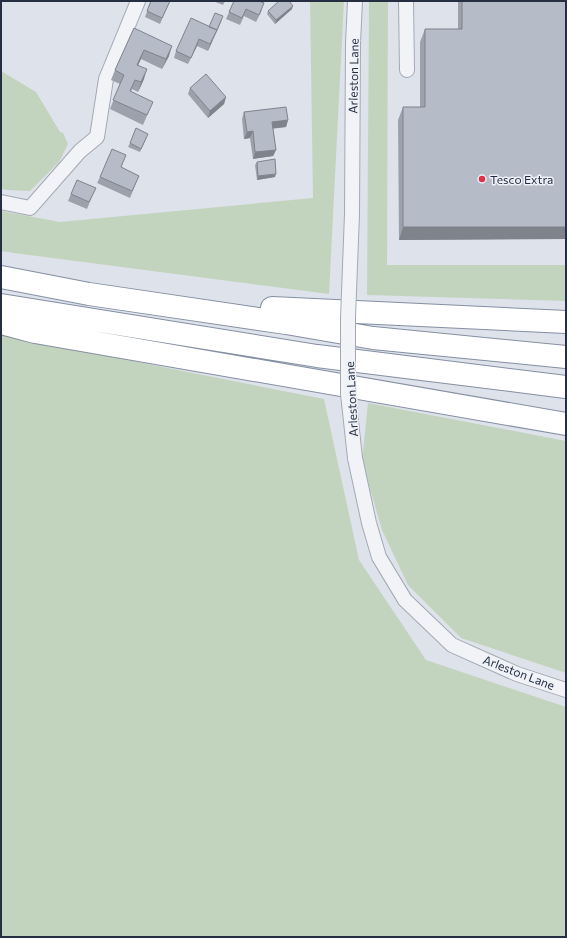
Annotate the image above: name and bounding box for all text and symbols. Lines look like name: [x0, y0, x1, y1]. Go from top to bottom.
street label: Arleston Lane: [345, 38, 361, 114]
place label: Tesco Extra: [490, 172, 553, 186]
marker: Tesco Extra: [477, 174, 487, 184]
street label: Arleston Lane: [342, 361, 360, 437]
street label: Arleston Lane: [481, 652, 557, 692]

